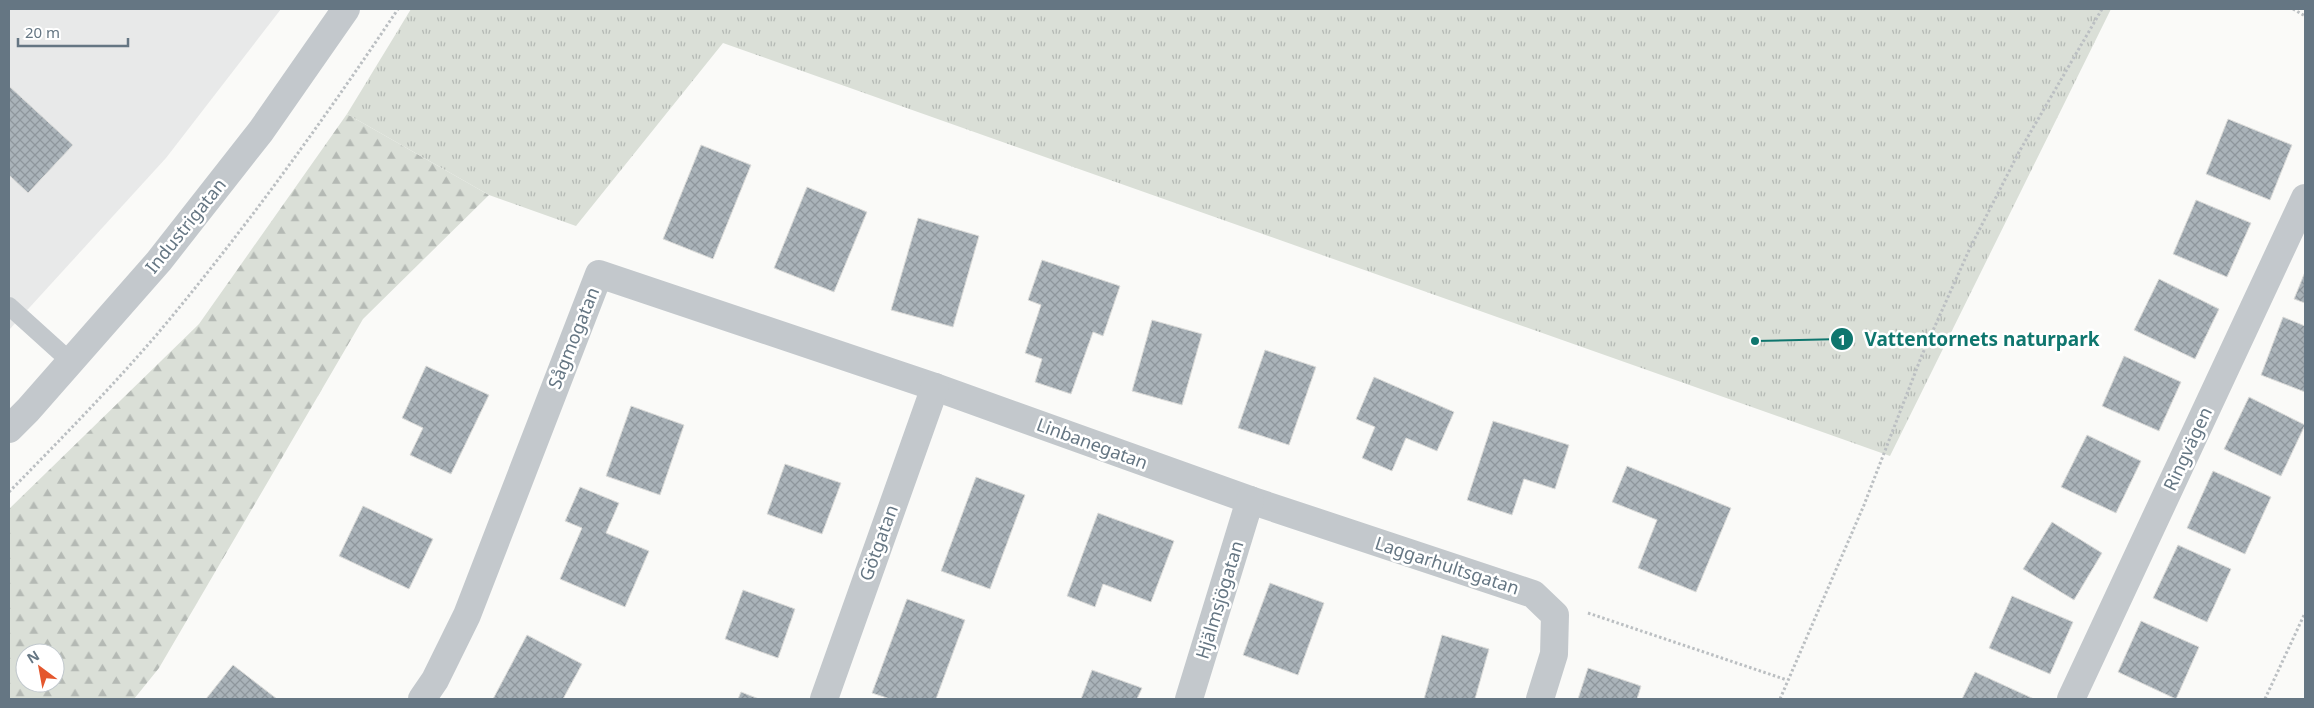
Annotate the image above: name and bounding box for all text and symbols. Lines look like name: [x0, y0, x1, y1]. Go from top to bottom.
scale bar: [18, 15, 128, 47]
text: 20 m: [25, 22, 60, 42]
street label: Industrigatan: [140, 173, 231, 278]
street label: Sågmogatan: [542, 283, 604, 392]
callout: Vattentornets naturpark: [1830, 322, 2110, 356]
text: Vattentornets naturpark: [1864, 326, 2100, 352]
text: 1: [1838, 329, 1846, 349]
street label: Ringvägen: [2157, 403, 2217, 494]
street label: Linbanegatan: [1033, 412, 1151, 474]
street label: Götgatan: [853, 501, 903, 584]
street label: Laggarhultsgatan: [1372, 530, 1522, 600]
street label: Hjälmsjögatan: [1190, 538, 1248, 662]
north arrow: [15, 643, 65, 693]
text: N: [23, 645, 43, 668]

